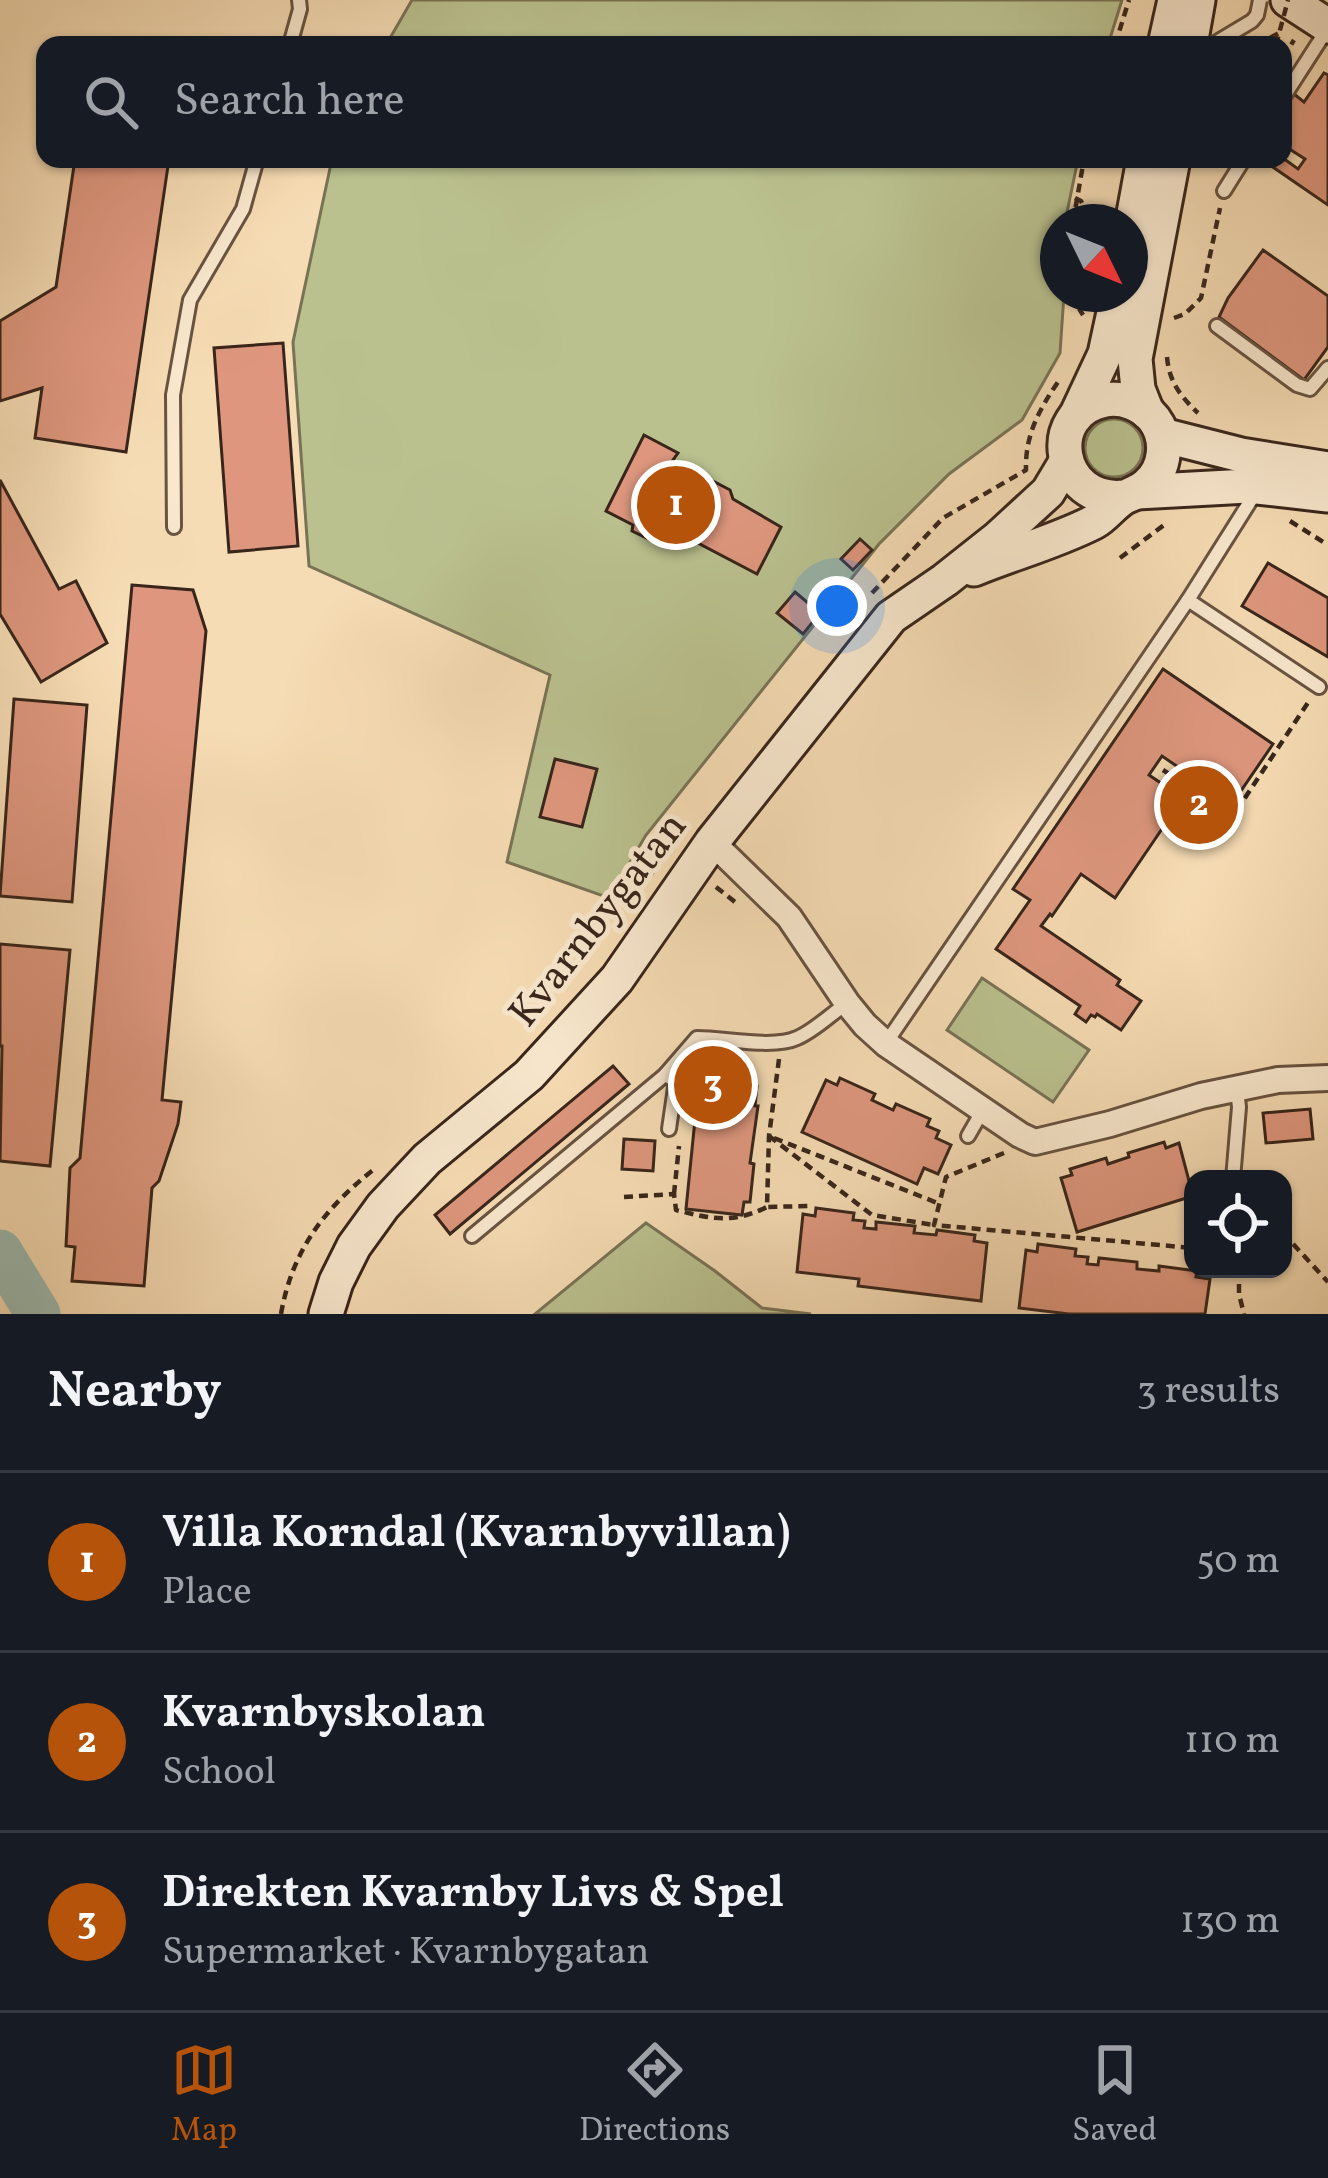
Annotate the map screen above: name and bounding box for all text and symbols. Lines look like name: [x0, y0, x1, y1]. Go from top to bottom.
search box: [36, 36, 1292, 168]
icon: search: [78, 69, 144, 135]
text: Search here: [174, 71, 405, 134]
north arrow: [1040, 204, 1148, 312]
pin: 1: [637, 460, 715, 550]
your location: [807, 576, 867, 636]
pin: 2: [1160, 760, 1238, 850]
street label: Kvarnbygatan: [497, 801, 703, 1041]
pin: 3: [674, 1040, 752, 1130]
map controls: [1184, 1170, 1292, 1278]
button: locate: [1184, 1170, 1292, 1278]
text: Nearby: [48, 1357, 222, 1428]
text: 3 results: [1137, 1365, 1280, 1419]
text: Villa Korndal (Kvarnbyvillan): [162, 1503, 791, 1566]
text: 1: [79, 1535, 95, 1589]
text: 50 m: [1196, 1535, 1280, 1589]
text: Place: [162, 1566, 252, 1620]
text: Kvarnbyskolan: [162, 1683, 486, 1746]
text: 2: [77, 1715, 97, 1769]
text: 110 m: [1184, 1715, 1280, 1769]
text: School: [162, 1746, 276, 1800]
text: Direkten Kvarnby Livs & Spel: [162, 1863, 784, 1926]
text: 3: [77, 1895, 97, 1949]
text: 130 m: [1180, 1895, 1280, 1949]
text: Supermarket · Kvarnbygatan: [162, 1926, 650, 1980]
tab: Map: [171, 2037, 237, 2155]
tab: Directions: [579, 2037, 730, 2155]
tab: Saved: [1072, 2037, 1157, 2155]

